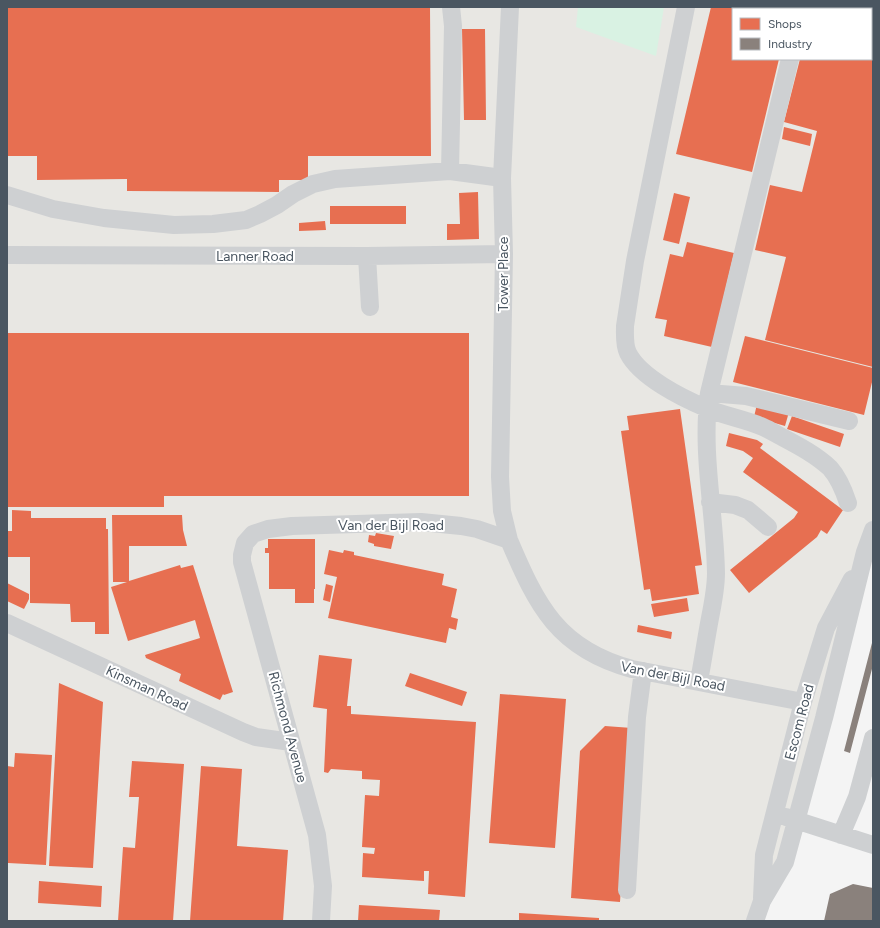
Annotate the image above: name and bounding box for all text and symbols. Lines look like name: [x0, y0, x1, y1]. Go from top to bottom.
legend: [732, 8, 872, 60]
text: Shops: [768, 17, 802, 31]
text: Industry: [768, 37, 813, 51]
street label: Tower Place: [495, 236, 512, 312]
street label: Lanner Road: [216, 248, 294, 265]
street label: Van der Bijl Road: [338, 517, 444, 534]
street label: Van der Bijl Road: [619, 658, 727, 695]
street label: Kinsman Road: [103, 662, 191, 715]
street label: Richmond Avenue: [265, 670, 311, 785]
street label: Escom Road: [781, 682, 818, 762]

